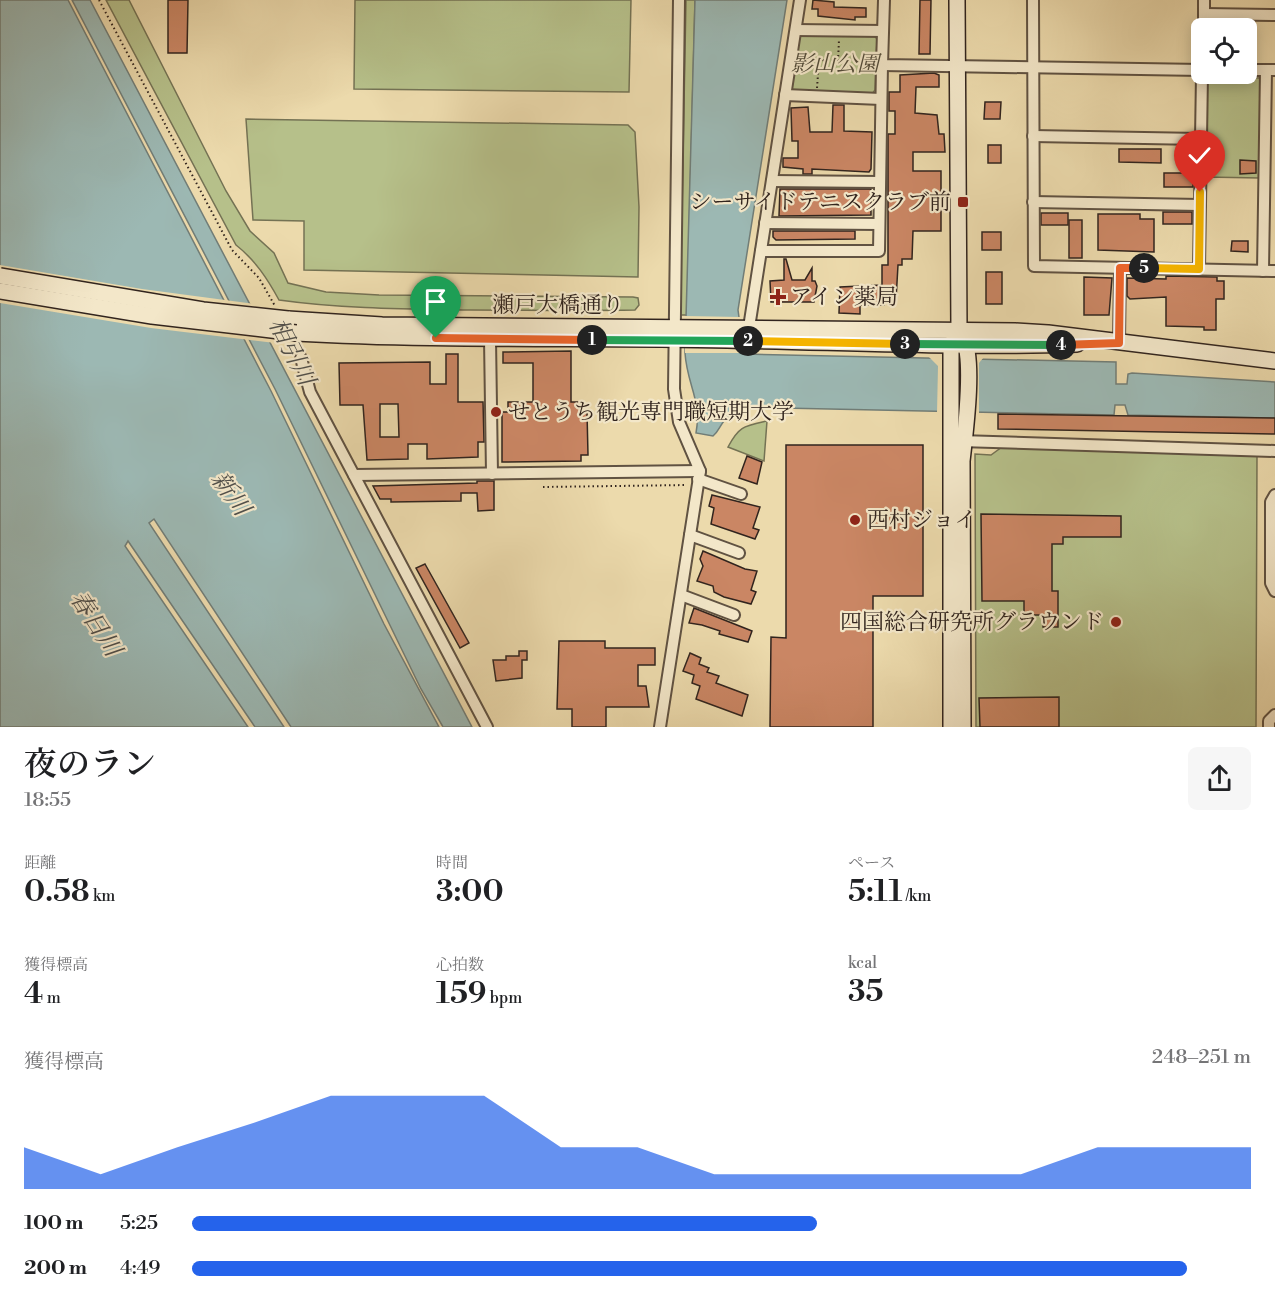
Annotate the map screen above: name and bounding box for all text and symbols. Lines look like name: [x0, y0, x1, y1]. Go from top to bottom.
map controls: [1191, 18, 1257, 84]
button: locate: [1191, 18, 1257, 84]
park label: 影山公園: [791, 51, 882, 78]
pin: [1174, 130, 1225, 192]
icon: check: [1183, 139, 1216, 172]
place label: シーサイドテニスクラブ前: [689, 189, 951, 216]
marker: シーサイドテニスクラブ前: [956, 195, 970, 209]
pin: 5: [1129, 253, 1159, 283]
text: 5: [1139, 258, 1149, 278]
pin: [410, 276, 461, 338]
place label: アイン薬局: [790, 284, 898, 311]
icon: arrive: [419, 285, 452, 318]
marker: アイン薬局: [771, 290, 785, 304]
street label: 瀬戸大橋通り: [492, 292, 624, 319]
water label: 相引川: [261, 313, 322, 394]
pin: 1: [577, 325, 607, 355]
pin: 2: [733, 326, 763, 356]
pin: 3: [890, 329, 920, 359]
text: 1: [588, 330, 596, 350]
pin: 4: [1046, 330, 1076, 360]
text: 2: [743, 331, 753, 351]
text: 3: [900, 334, 910, 354]
text: 4: [1056, 335, 1066, 355]
place label: せとうち観光専門職短期大学: [508, 399, 794, 426]
marker: せとうち観光専門職短期大学: [489, 405, 503, 419]
water label: 新川: [204, 466, 258, 525]
place label: 西村ジョイ: [867, 507, 977, 534]
marker: 西村ジョイ: [848, 513, 862, 527]
water label: 春日川: [63, 586, 129, 665]
place label: 四国総合研究所グラウンド: [840, 609, 1104, 636]
marker: 四国総合研究所グラウンド: [1109, 615, 1123, 629]
text: 夜のラン: [24, 745, 156, 786]
button: share: [1188, 747, 1251, 810]
text: 18:55: [24, 788, 71, 813]
text: 距離: [24, 853, 56, 873]
text: 時間: [436, 853, 468, 873]
text: ペース: [848, 853, 895, 873]
text: 0.58: [24, 873, 90, 911]
text: 3:00: [436, 873, 504, 911]
text: 5:11: [848, 873, 902, 911]
text: km: [90, 886, 115, 906]
text: /km: [902, 886, 931, 906]
text: kcal: [848, 953, 877, 973]
text: 獲得標高: [24, 955, 88, 975]
text: 心拍数: [436, 955, 484, 975]
text: 35: [848, 973, 883, 1011]
text: 4: [24, 975, 43, 1013]
text: 159: [436, 975, 487, 1013]
text: m: [43, 988, 61, 1008]
text: bpm: [487, 988, 522, 1008]
text: 248–251 m: [1152, 1045, 1251, 1070]
text: 獲得標高: [24, 1050, 104, 1075]
text: 100 m: [24, 1211, 83, 1236]
text: 5:25: [120, 1211, 158, 1236]
text: 200 m: [24, 1256, 87, 1281]
text: 4:49: [120, 1256, 160, 1281]

